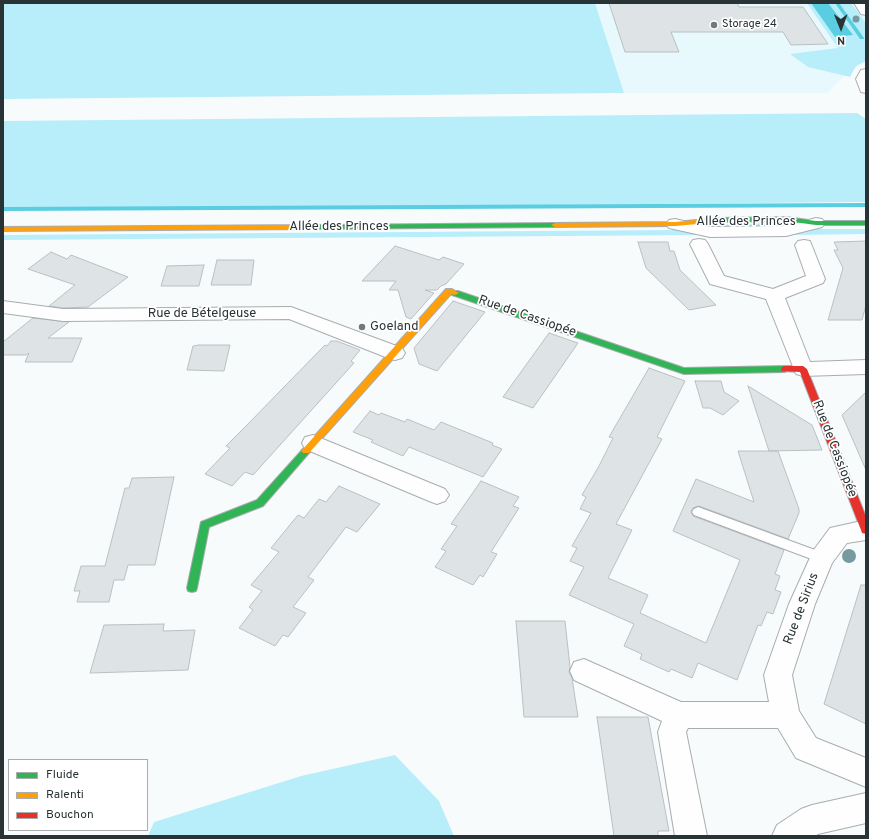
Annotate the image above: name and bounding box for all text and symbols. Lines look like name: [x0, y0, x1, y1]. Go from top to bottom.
north arrow: [821, 8, 861, 48]
place label: Storage 24: [722, 18, 777, 32]
marker: Storage 24: [709, 20, 719, 30]
text: N: [837, 33, 845, 47]
street label: Allée des Princes: [696, 214, 796, 230]
street label: Allée des Princes: [289, 219, 389, 235]
street label: Rue de Cassiopée: [476, 293, 578, 341]
street label: Rue de Bételgeuse: [148, 306, 256, 322]
place label: Goeland: [370, 319, 419, 335]
marker: Goeland: [357, 322, 367, 332]
street label: Rue de Cassiopée: [808, 398, 860, 500]
street label: Rue de Sirius: [781, 571, 823, 647]
legend: [8, 759, 148, 831]
text: Fluide: [46, 767, 79, 783]
text: Ralenti: [46, 787, 84, 803]
text: Bouchon: [46, 807, 94, 823]

